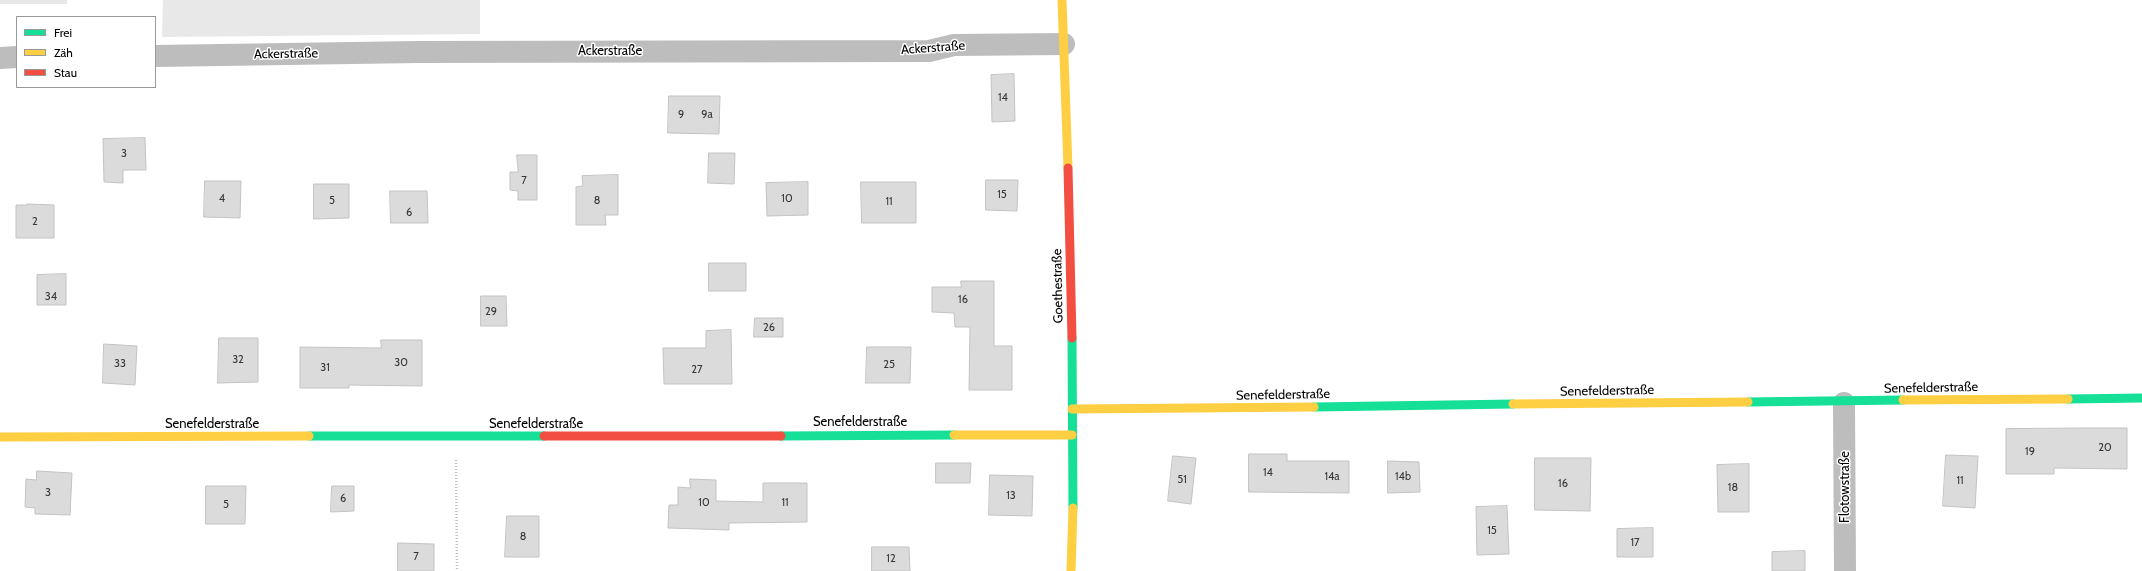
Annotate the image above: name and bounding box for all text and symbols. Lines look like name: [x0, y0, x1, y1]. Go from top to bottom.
legend: [16, 16, 156, 88]
text: Frei: [54, 25, 72, 40]
street label: Ackerstraße: [900, 38, 966, 58]
street label: Ackerstraße: [578, 43, 642, 59]
text: Zäh: [54, 45, 73, 60]
street label: Ackerstraße: [254, 46, 318, 62]
text: Stau: [54, 65, 77, 80]
house number: 14: [998, 91, 1008, 105]
house number: 9: [678, 108, 684, 122]
house number: 9a: [701, 108, 713, 122]
house number: 3: [121, 147, 127, 161]
house number: 7: [521, 174, 527, 188]
house number: 15: [997, 188, 1007, 202]
house number: 4: [219, 192, 225, 206]
house number: 10: [781, 192, 793, 206]
house number: 5: [329, 194, 335, 208]
house number: 8: [594, 194, 600, 208]
house number: 11: [885, 195, 893, 209]
house number: 6: [406, 206, 412, 220]
house number: 2: [32, 215, 38, 229]
street label: Goethestraße: [1050, 249, 1066, 323]
house number: 34: [45, 290, 57, 304]
house number: 16: [958, 293, 968, 307]
house number: 29: [485, 305, 497, 319]
house number: 26: [763, 321, 775, 335]
house number: 32: [232, 353, 244, 367]
house number: 30: [394, 356, 408, 370]
house number: 33: [114, 357, 126, 371]
house number: 25: [883, 358, 895, 372]
house number: 31: [320, 361, 330, 375]
house number: 27: [691, 363, 703, 377]
street label: Senefelderstraße: [1884, 379, 1978, 397]
street label: Senefelderstraße: [1560, 382, 1654, 400]
street label: Senefelderstraße: [1236, 386, 1330, 404]
street label: Senefelderstraße: [813, 414, 907, 430]
street label: Senefelderstraße: [165, 416, 259, 432]
street label: Senefelderstraße: [489, 416, 583, 432]
house number: 20: [2098, 441, 2112, 455]
house number: 19: [2025, 445, 2035, 459]
street label: Flotowstraße: [1837, 451, 1853, 523]
house number: 14: [1263, 466, 1273, 480]
house number: 14a: [1324, 470, 1340, 484]
house number: 14b: [1395, 470, 1411, 484]
house number: 51: [1177, 473, 1187, 487]
house number: 11: [1956, 474, 1964, 488]
house number: 16: [1558, 477, 1568, 491]
house number: 18: [1728, 481, 1738, 495]
house number: 3: [45, 486, 51, 500]
house number: 13: [1006, 489, 1016, 503]
house number: 6: [340, 492, 346, 506]
house number: 10: [698, 496, 710, 510]
house number: 11: [781, 496, 789, 510]
house number: 5: [223, 498, 229, 512]
house number: 15: [1487, 524, 1497, 538]
house number: 8: [520, 530, 526, 544]
house number: 17: [1630, 536, 1640, 550]
house number: 7: [413, 550, 419, 564]
house number: 12: [886, 552, 896, 566]

